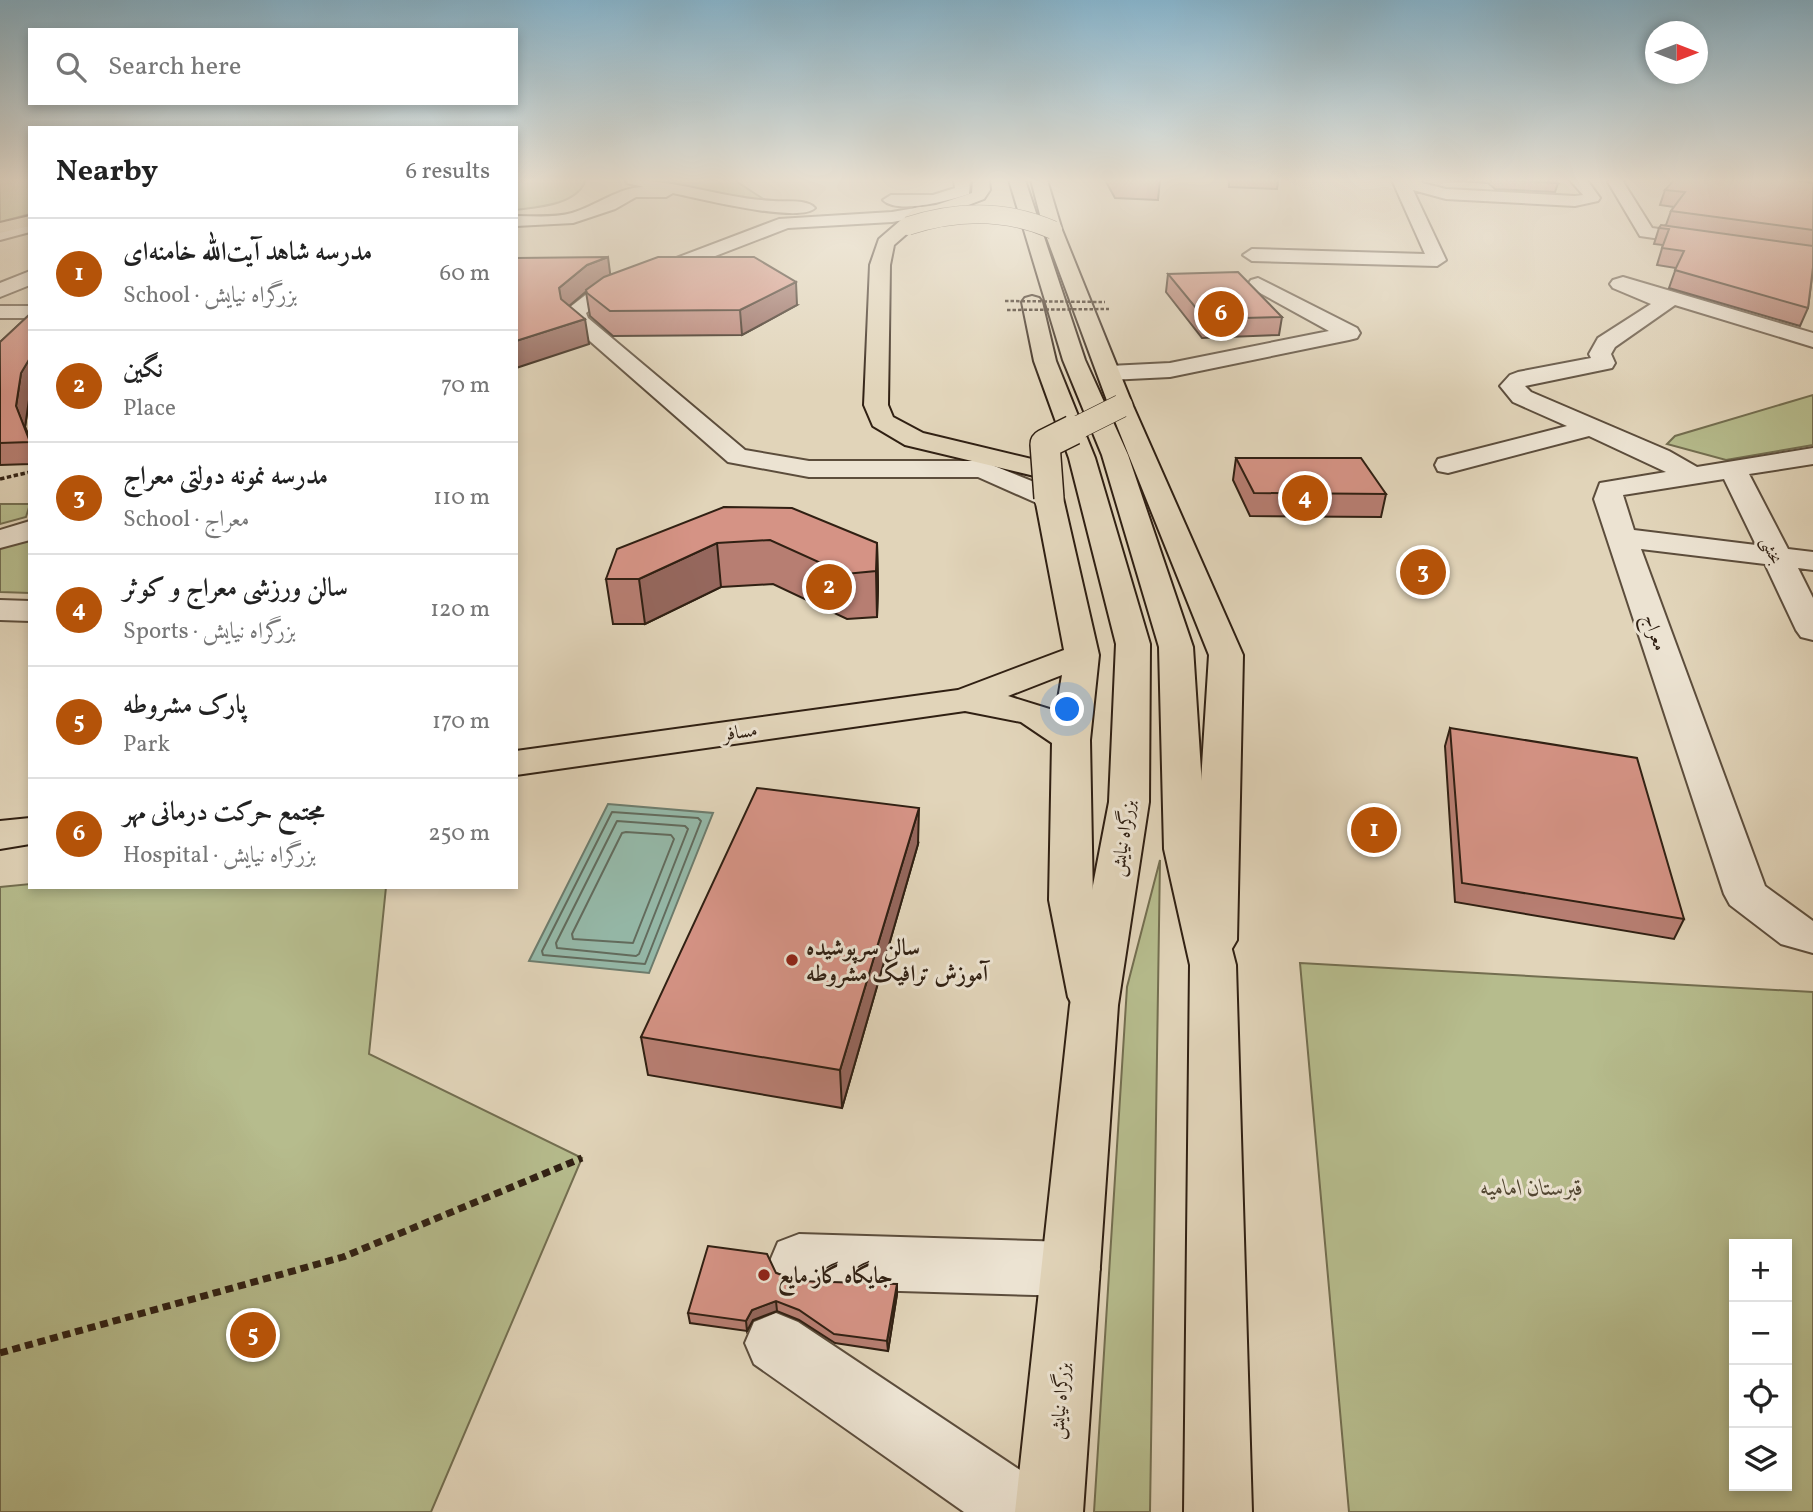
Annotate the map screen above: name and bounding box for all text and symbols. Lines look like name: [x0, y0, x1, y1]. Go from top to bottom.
north arrow: [1645, 21, 1708, 84]
search box: [28, 28, 518, 105]
icon: search: [52, 48, 90, 86]
text: Search here: [108, 49, 241, 85]
text: Nearby: [56, 151, 158, 193]
text: 6 results: [406, 156, 490, 188]
text: مدرسه شاهد آیت‌الله خامنه‌ای: [123, 235, 372, 271]
text: 1: [74, 258, 84, 290]
text: 60 m: [440, 258, 490, 290]
text: School · بزرگراه نیایش: [123, 280, 297, 312]
pin: 6: [1198, 288, 1244, 340]
text: نگین: [123, 352, 163, 388]
text: 2: [73, 370, 85, 402]
text: 70 m: [441, 370, 490, 402]
text: Place: [123, 393, 176, 425]
text: مدرسه نمونه دولتی معراج: [123, 459, 328, 495]
pin: 4: [1282, 472, 1328, 524]
text: 3: [73, 482, 85, 514]
text: 110 m: [433, 482, 490, 514]
text: School · معراج: [123, 504, 249, 536]
street label: بخشی: [1754, 533, 1786, 568]
pin: 3: [1400, 546, 1446, 598]
pin: 2: [806, 561, 852, 613]
text: سالن ورزشی معراج و کوثر: [123, 571, 348, 607]
text: 4: [72, 594, 86, 626]
text: 120 m: [430, 594, 490, 626]
street label: معراج: [1633, 611, 1673, 656]
text: Sports · بزرگراه نیایش: [123, 616, 296, 648]
text: پارک مشروطه: [123, 688, 246, 724]
your location: [1050, 692, 1084, 726]
text: 5: [73, 706, 85, 738]
text: 170 m: [432, 706, 490, 738]
street label: مسافر: [719, 718, 759, 749]
text: Park: [123, 729, 170, 761]
text: مجتمع حرکت درمانی مهر: [123, 795, 325, 831]
street label: بزرگراه نیایش: [1104, 797, 1143, 878]
pin: 1: [1351, 804, 1397, 856]
text: 6: [73, 818, 85, 850]
text: 250 m: [428, 818, 490, 850]
text: Hospital · بزرگراه نیایش: [123, 840, 316, 872]
place label: سالن سرپوشیده آموزش ترافیک مشروطه: [806, 933, 991, 991]
marker: سالن سرپوشیده آموزش ترافیک مشروطه: [784, 952, 800, 968]
park label: قبرستان امامیه: [1480, 1173, 1584, 1205]
map controls: [1729, 1239, 1792, 1491]
button: +: [1729, 1239, 1792, 1302]
place label: جایگاه گاز مایع: [778, 1260, 893, 1297]
marker: جایگاه گاز مایع: [756, 1267, 772, 1283]
button: −: [1729, 1302, 1792, 1365]
pin: 5: [230, 1309, 276, 1361]
street label: بزرگراه نیایش: [1044, 1361, 1077, 1441]
button: locate: [1729, 1365, 1792, 1428]
button: layers: [1729, 1428, 1792, 1491]

